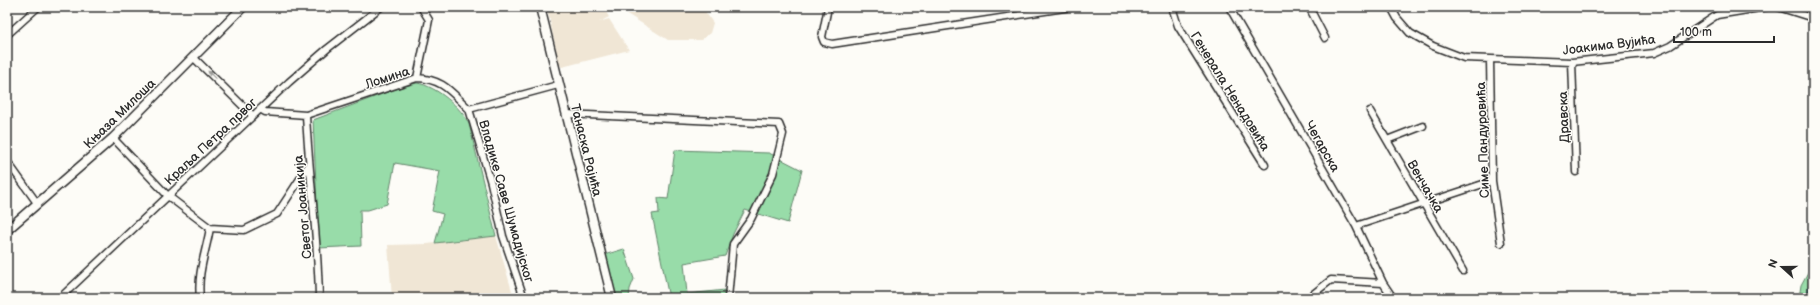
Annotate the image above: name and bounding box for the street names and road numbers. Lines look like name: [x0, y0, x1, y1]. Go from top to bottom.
street label: Генерала Ненадовића: [1187, 29, 1274, 154]
street label: Јоакима Вујића: [1562, 31, 1657, 59]
street label: Ломина: [362, 63, 412, 93]
street label: Књаза Милоша: [80, 75, 159, 152]
street label: Симе Пандуровића: [1473, 81, 1493, 198]
street label: Дравска: [1555, 90, 1573, 143]
street label: Краља Петра првог: [161, 95, 260, 189]
street label: Танаска Рајића: [567, 102, 605, 198]
street label: Владике Саве Шумадијског: [475, 118, 537, 284]
street label: Чегарска: [1301, 118, 1343, 175]
street label: Светог Јоаникија: [290, 154, 316, 259]
street label: Венчачка: [1404, 157, 1447, 216]

